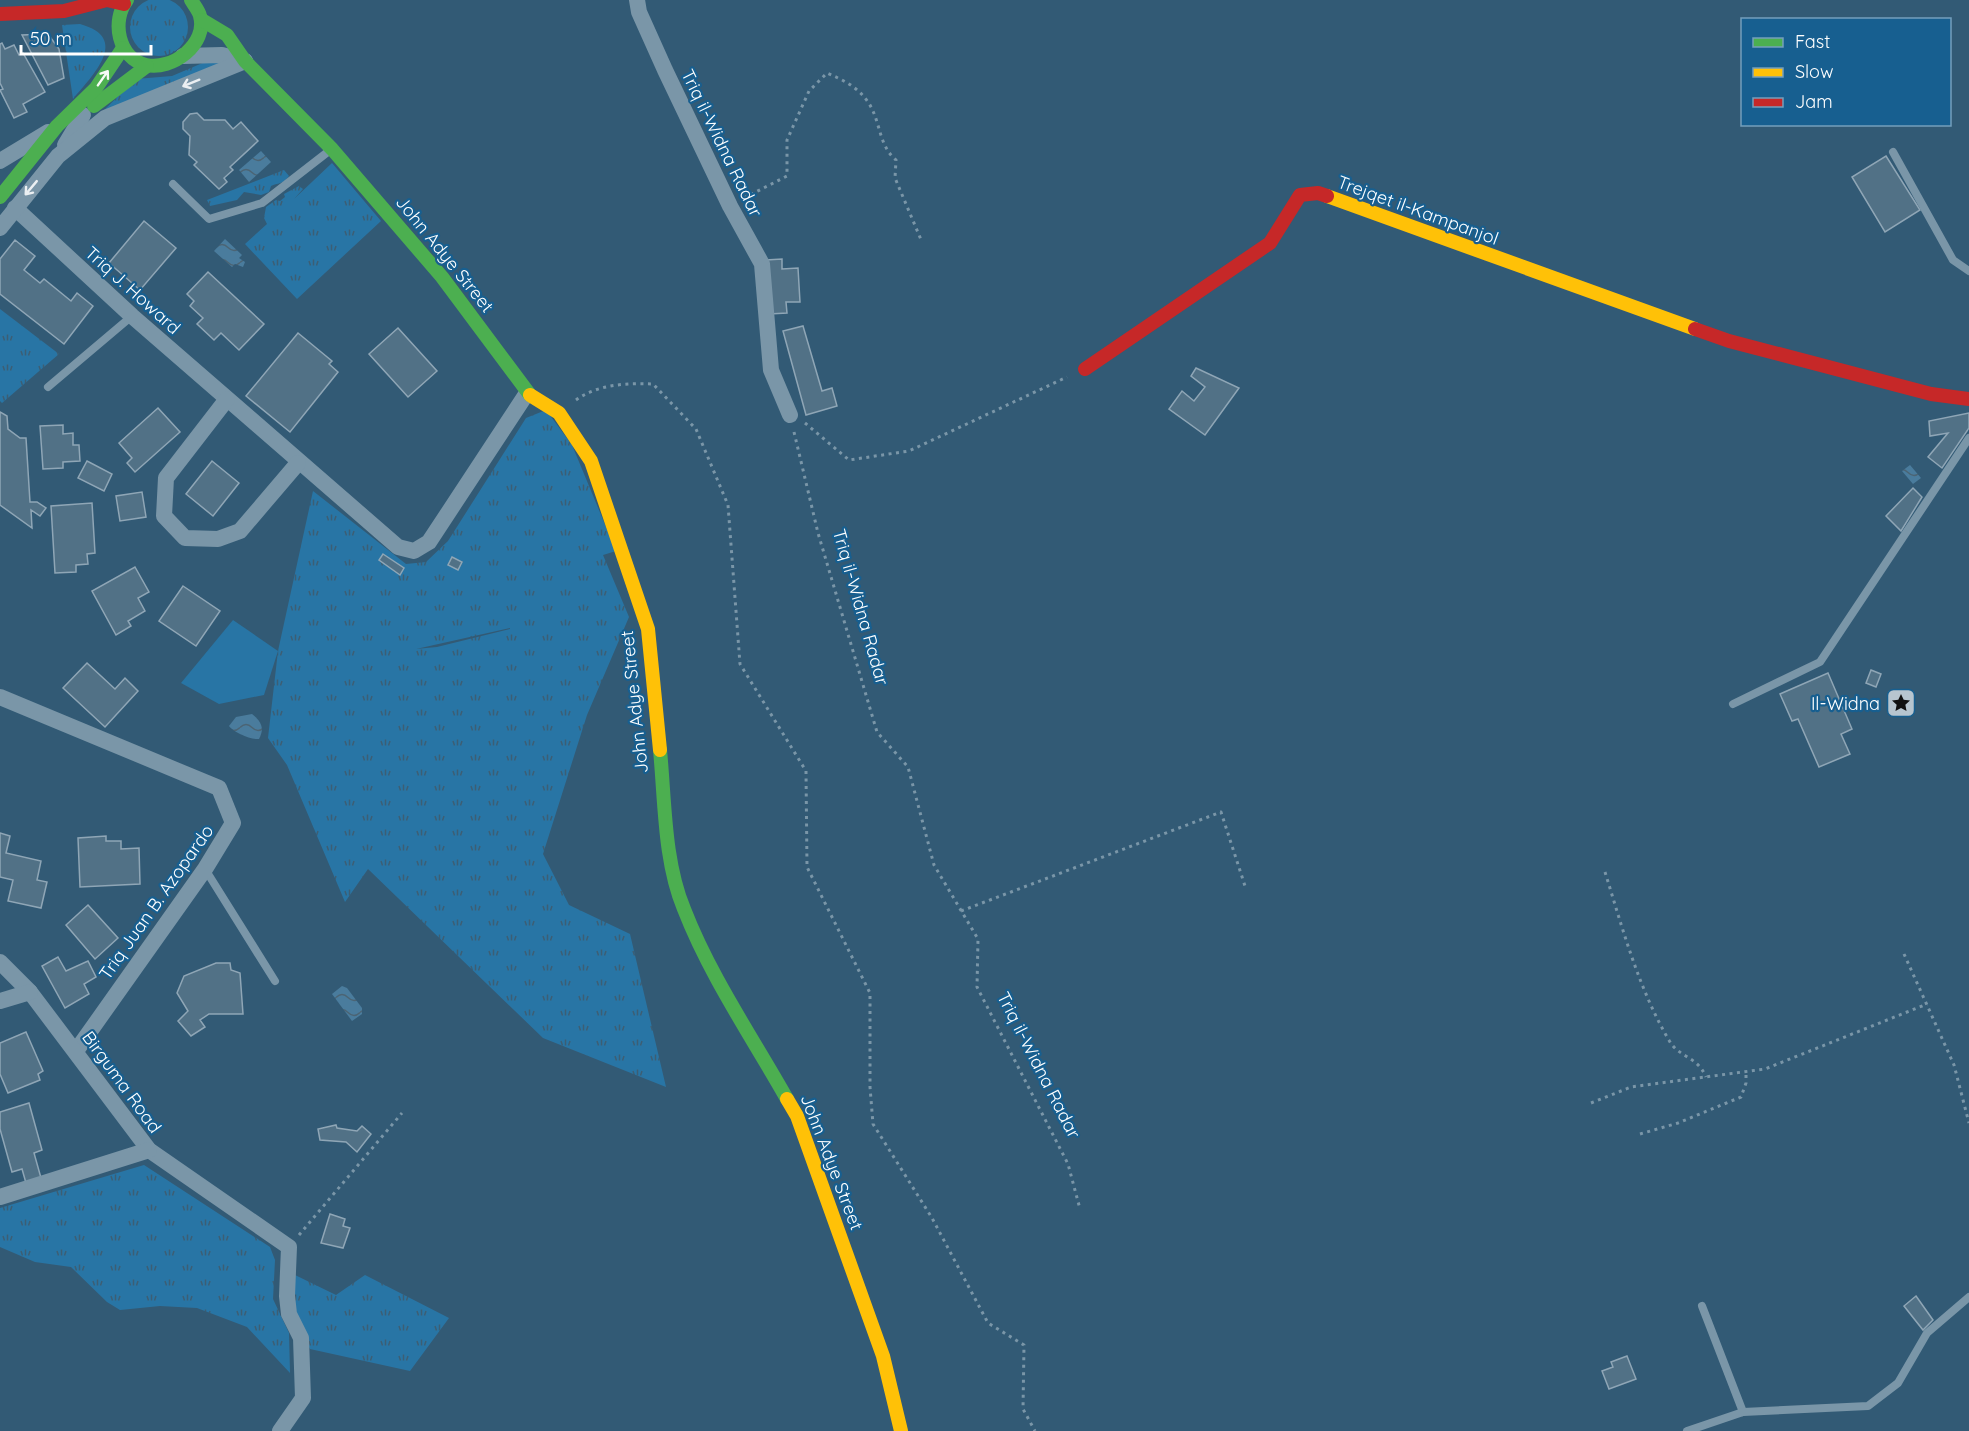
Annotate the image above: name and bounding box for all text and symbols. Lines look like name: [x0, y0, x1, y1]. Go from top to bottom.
scale bar: [21, 18, 152, 56]
legend: [1741, 18, 1951, 126]
text: 50 m: [30, 27, 72, 50]
text: Fast: [1795, 30, 1830, 53]
text: Slow: [1795, 60, 1833, 83]
street label: Triq il-Widna Radar: [676, 65, 768, 221]
one-way arrow: [97, 70, 109, 86]
one-way arrow: [182, 78, 200, 89]
text: Jam: [1795, 90, 1833, 113]
street label: Trejqet il-Kampanjol: [1334, 170, 1502, 250]
one-way arrow: [25, 180, 38, 196]
street label: John Adye Street: [391, 191, 499, 317]
street label: Triq J. Howard: [80, 241, 186, 339]
street label: Triq il-Widna Radar: [828, 526, 894, 688]
street label: John Adye Street: [615, 629, 653, 775]
place icon: Il-Widna: [1885, 687, 1917, 719]
place label: Il-Widna: [1811, 692, 1880, 715]
street label: Triq Juan B. Azopardo: [94, 820, 218, 984]
street label: Triq il-Widna Radar: [992, 988, 1086, 1142]
street label: Birguma Road: [77, 1027, 167, 1137]
street label: John Adye Street: [796, 1091, 868, 1233]

